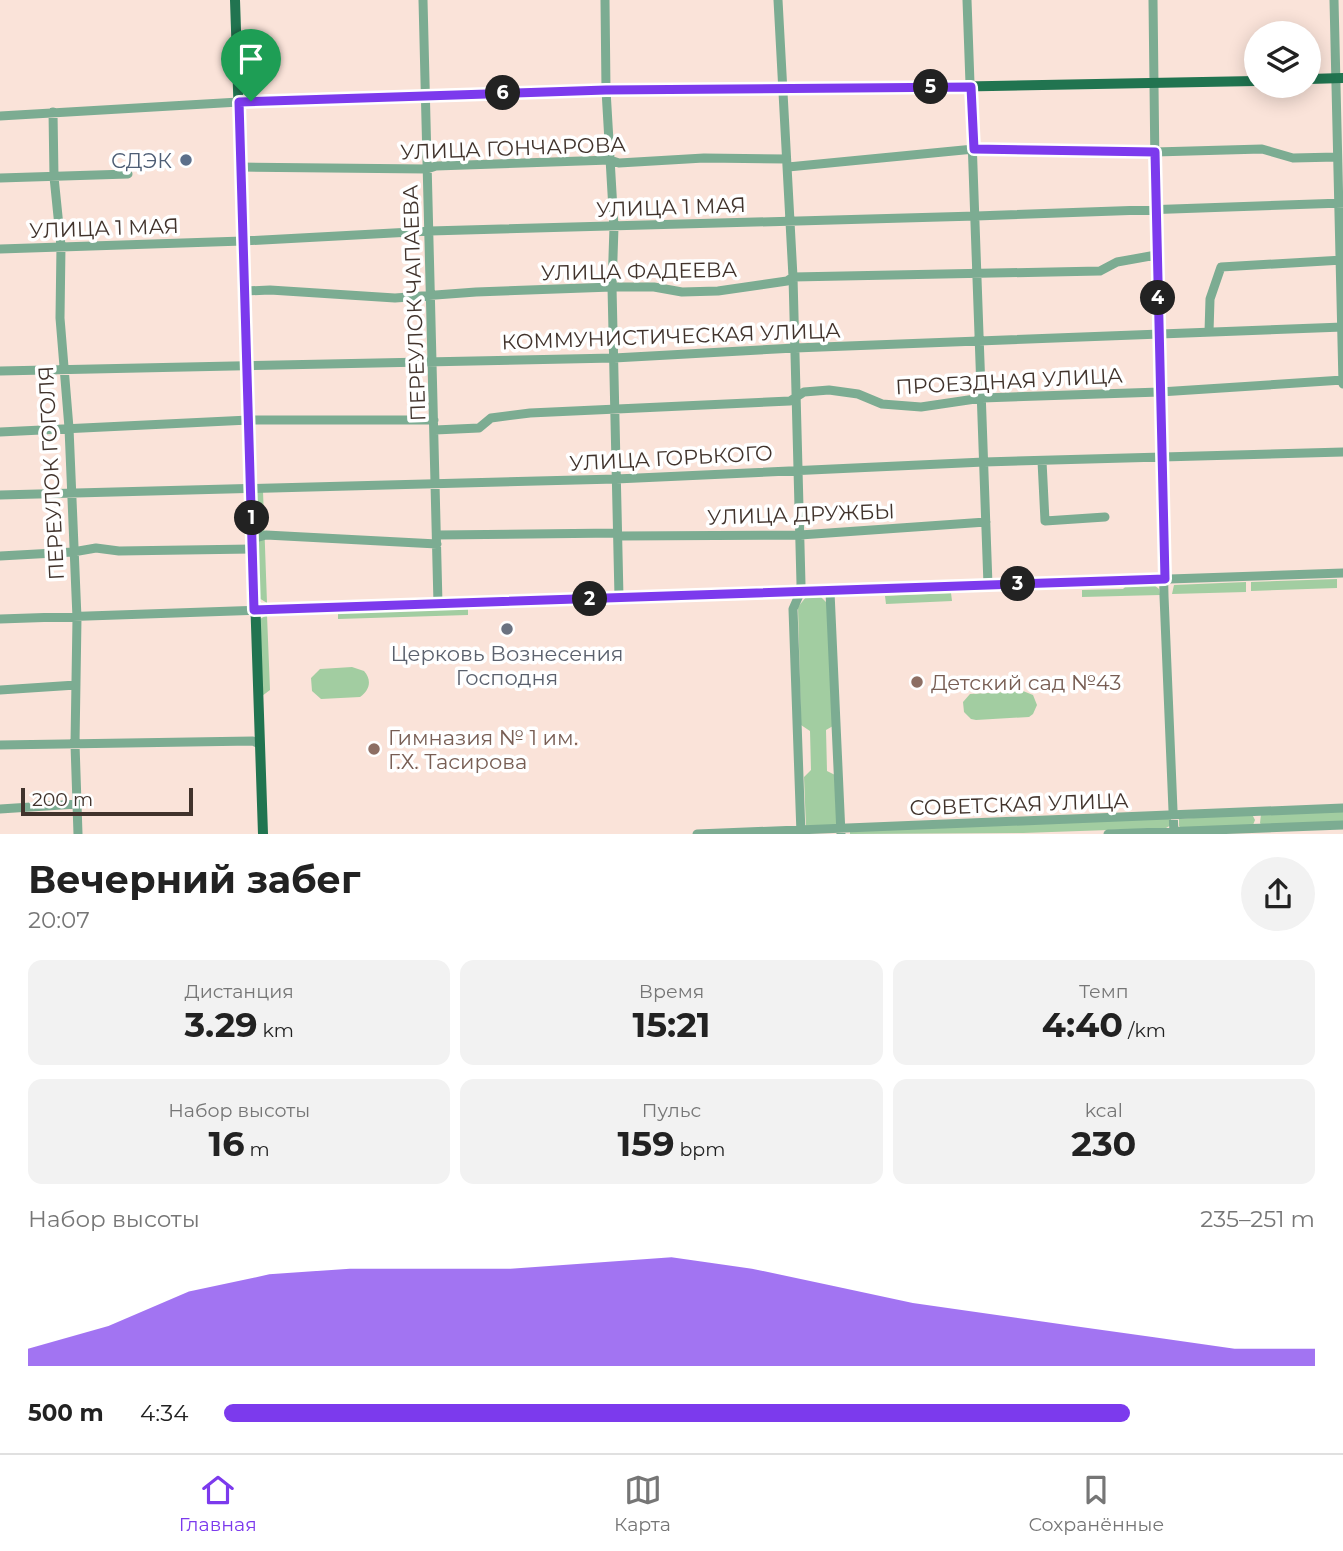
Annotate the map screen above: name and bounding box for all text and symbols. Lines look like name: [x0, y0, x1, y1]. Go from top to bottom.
map controls: [1244, 21, 1321, 98]
button: layers: [1244, 21, 1321, 98]
pin: [221, 29, 281, 101]
icon: arrive: [232, 40, 270, 78]
pin: 5: [914, 70, 948, 104]
text: 5: [925, 75, 936, 98]
pin: 6: [486, 76, 520, 110]
text: 6: [496, 81, 509, 104]
street label: УЛИЦА ГОНЧАРОВА: [400, 132, 627, 164]
place label: СДЭК: [111, 148, 172, 173]
marker: СДЭК: [178, 152, 194, 168]
street label: ПЕРЕУЛОК ЧАПАЕВА: [397, 184, 431, 422]
street label: УЛИЦА 1 МАЯ: [596, 192, 746, 222]
street label: УЛИЦА 1 МАЯ: [29, 213, 179, 243]
street label: УЛИЦА ФАДЕЕВА: [541, 257, 738, 285]
pin: 4: [1140, 280, 1176, 316]
text: 4: [1151, 286, 1164, 309]
street label: КОММУНИСТИЧЕСКАЯ УЛИЦА: [501, 318, 841, 354]
street label: ПРОЕЗДНАЯ УЛИЦА: [895, 363, 1124, 399]
street label: ПЕРЕУЛОК ГОГОЛЯ: [33, 365, 69, 581]
street label: УЛИЦА ГОРЬКОГО: [569, 440, 773, 476]
street label: УЛИЦА ДРУЖБЫ: [707, 498, 895, 530]
pin: 1: [234, 500, 270, 536]
text: 1: [248, 506, 255, 529]
pin: 3: [1000, 566, 1036, 602]
text: 3: [1012, 572, 1023, 595]
pin: 2: [572, 582, 608, 616]
text: 2: [584, 587, 595, 610]
marker: Церковь Вознесения Господня: [499, 621, 515, 637]
place label: Церковь Вознесения Господня: [390, 641, 624, 690]
place label: Детский сад №43: [931, 670, 1121, 695]
marker: Детский сад №43: [909, 674, 925, 690]
place label: Гимназия № 1 им. Г.Х. Тасирова: [388, 725, 578, 774]
marker: Гимназия № 1 им. Г.Х. Тасирова: [366, 741, 382, 757]
scale bar: [21, 785, 192, 816]
text: 200 m: [32, 788, 93, 811]
street label: СОВЕТСКАЯ УЛИЦА: [909, 788, 1129, 820]
text: Вечерний забег: [28, 856, 361, 903]
button: share: [1241, 857, 1315, 931]
text: 20:07: [28, 906, 90, 934]
text: Дистанция: [185, 980, 294, 1003]
text: Время: [639, 980, 704, 1003]
text: Темп: [1079, 980, 1129, 1003]
text: 3.29: [184, 1003, 258, 1046]
text: 15:21: [632, 1003, 711, 1046]
text: 4:40: [1042, 1003, 1123, 1046]
text: km: [258, 1019, 294, 1042]
text: /km: [1123, 1019, 1166, 1042]
text: Набор высоты: [168, 1099, 310, 1122]
text: Пульс: [642, 1099, 701, 1122]
text: kcal: [1085, 1099, 1123, 1122]
text: 16: [209, 1122, 245, 1165]
text: 159: [618, 1122, 674, 1165]
text: 230: [1071, 1122, 1136, 1165]
text: m: [245, 1138, 270, 1161]
text: bpm: [674, 1138, 725, 1161]
text: Набор высоты: [28, 1205, 200, 1233]
text: 235–251 m: [1200, 1205, 1315, 1233]
text: 500 m: [28, 1399, 104, 1427]
text: 4:34: [140, 1399, 188, 1427]
tab: Главная: [179, 1471, 257, 1536]
tab: Карта: [614, 1471, 671, 1536]
tab: Сохранённые: [1028, 1471, 1164, 1536]

